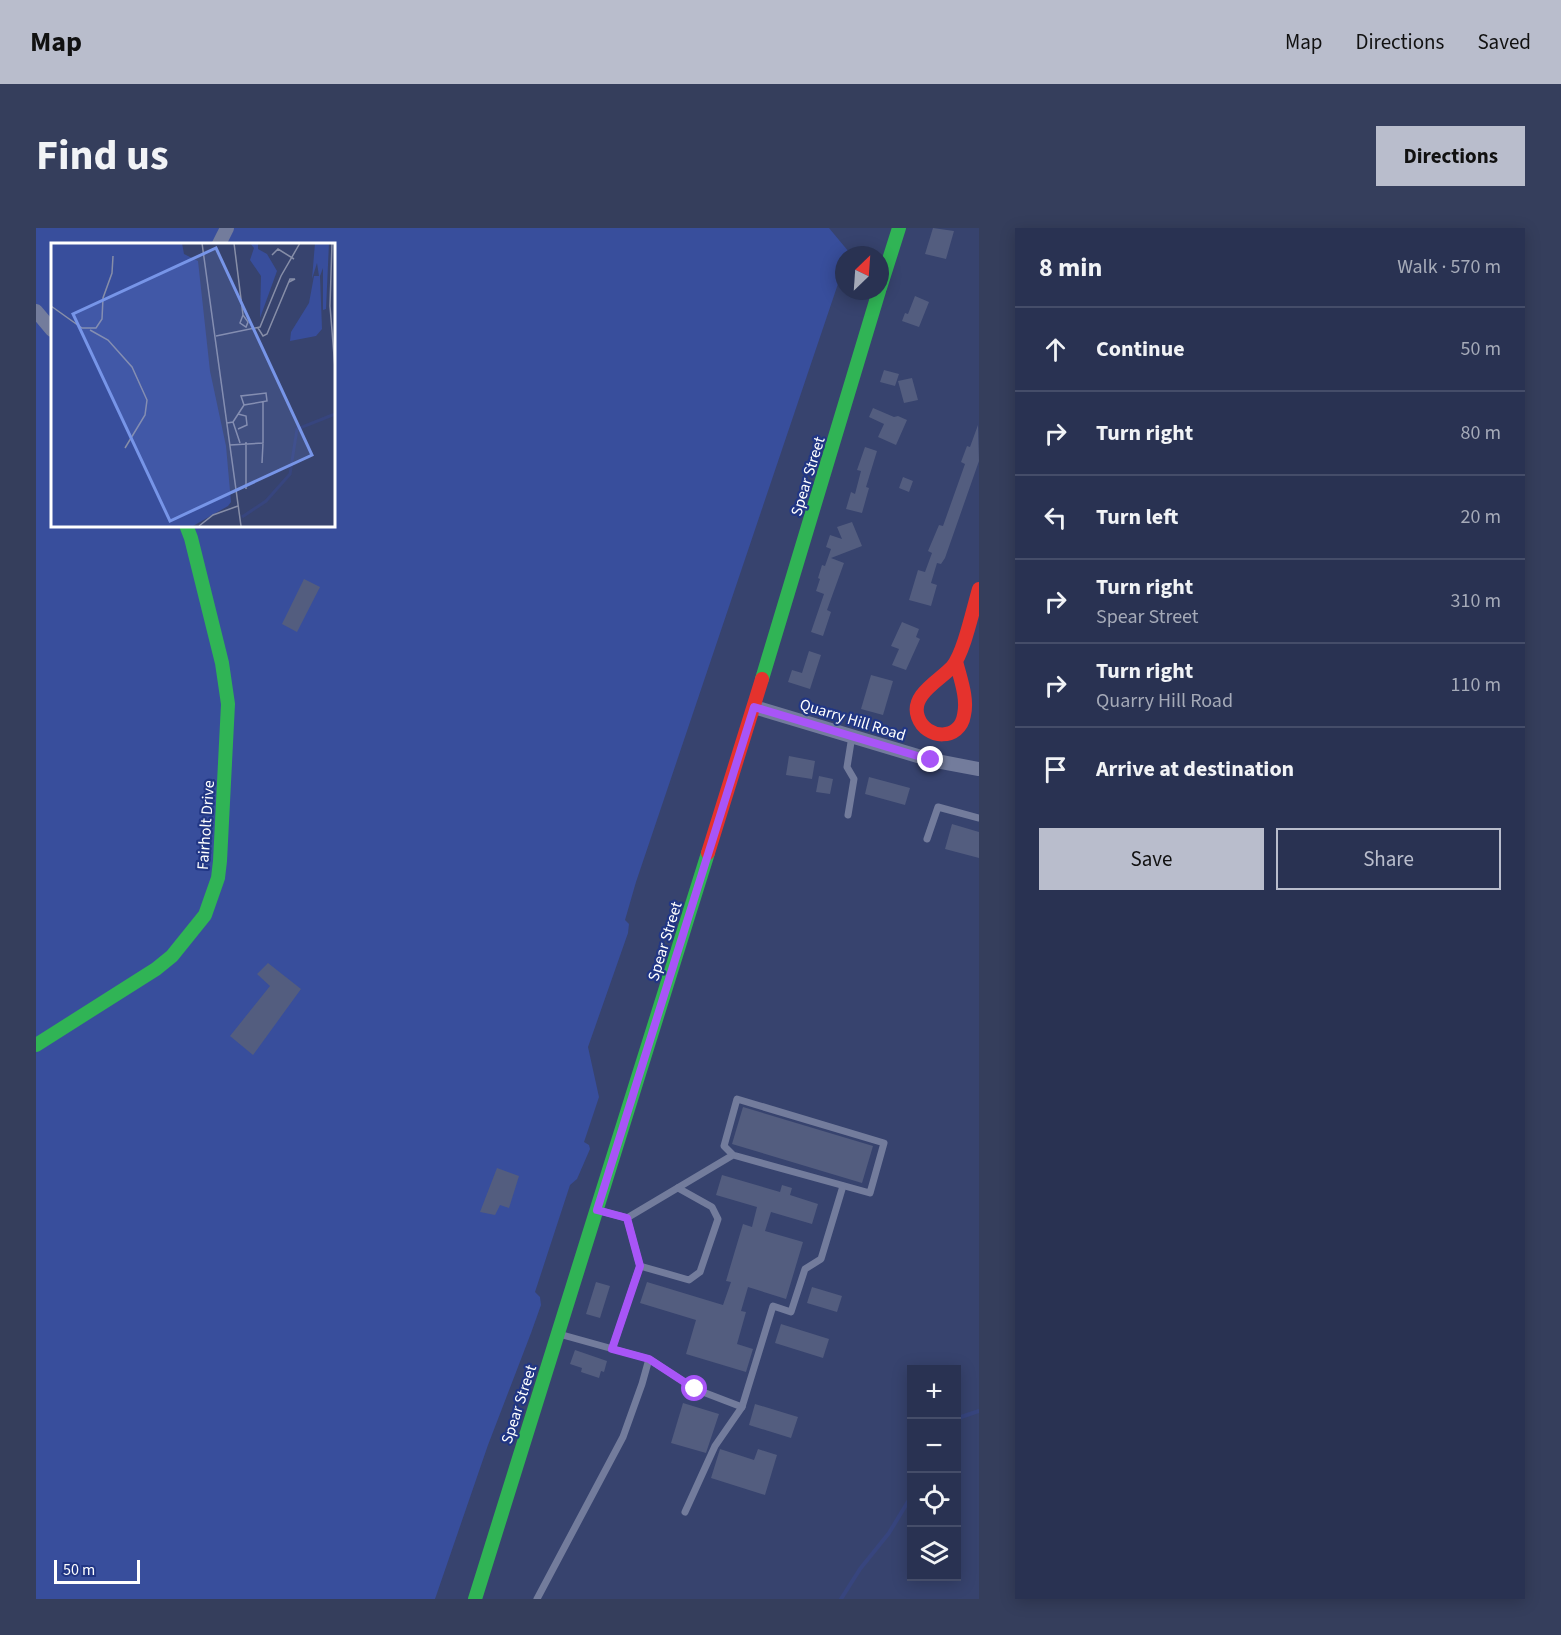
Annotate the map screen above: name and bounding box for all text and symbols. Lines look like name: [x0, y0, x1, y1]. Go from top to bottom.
text: Map: [30, 22, 82, 62]
text: Map: [1285, 27, 1323, 57]
text: Directions: [1356, 27, 1444, 57]
text: Saved: [1477, 27, 1531, 57]
text: Find us: [36, 126, 169, 186]
button: Directions: [1376, 126, 1525, 186]
inset map: [51, 243, 334, 526]
north arrow: [835, 246, 889, 300]
text: 8 min: [1039, 249, 1102, 286]
text: Walk · 570 m: [1397, 253, 1501, 281]
icon: ahead: [1039, 333, 1072, 366]
text: Continue: [1096, 333, 1185, 365]
text: 50 m: [1461, 335, 1501, 363]
icon: right: [1039, 417, 1072, 450]
text: Turn right: [1096, 417, 1193, 449]
text: 80 m: [1461, 419, 1501, 447]
street label: Spear Street: [785, 433, 831, 519]
icon: left: [1039, 501, 1072, 534]
text: Turn left: [1096, 501, 1178, 533]
text: 20 m: [1461, 503, 1501, 531]
text: Turn right: [1096, 571, 1193, 603]
icon: right: [1039, 585, 1072, 618]
text: 310 m: [1451, 587, 1501, 615]
text: Spear Street: [1096, 603, 1199, 631]
text: Turn right: [1096, 655, 1193, 687]
icon: right: [1039, 669, 1072, 702]
text: 110 m: [1451, 671, 1501, 699]
text: Quarry Hill Road: [1096, 687, 1233, 715]
street label: Quarry Hill Road: [797, 693, 908, 747]
route end: [917, 746, 943, 772]
icon: arrive: [1039, 753, 1072, 786]
text: Arrive at destination: [1096, 753, 1294, 785]
street label: Fairholt Drive: [192, 780, 220, 871]
button: Save: [1039, 828, 1264, 890]
button: Share: [1276, 828, 1501, 890]
street label: Spear Street: [642, 898, 688, 984]
street label: Spear Street: [496, 1361, 542, 1447]
map controls: [907, 1365, 961, 1581]
button: +: [907, 1365, 961, 1419]
route start: [681, 1375, 707, 1401]
button: −: [907, 1419, 961, 1473]
button: locate: [907, 1473, 961, 1527]
button: layers: [907, 1527, 961, 1581]
scale bar: [54, 1557, 140, 1584]
text: 50 m: [63, 1559, 95, 1581]

